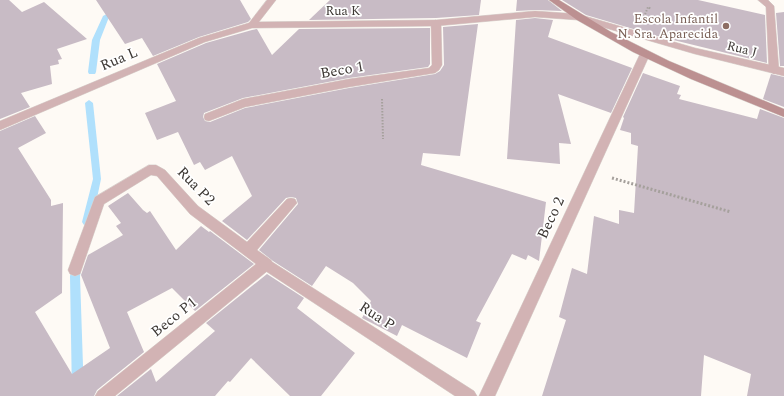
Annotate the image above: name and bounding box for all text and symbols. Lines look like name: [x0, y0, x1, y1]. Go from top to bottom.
street label: Rua K: [326, 1, 361, 21]
place label: Escola Infantil N. Sra. Aparecida: [618, 9, 719, 44]
marker: Escola Infantil N. Sra. Aparecida: [721, 21, 731, 31]
street label: Rua J: [725, 36, 759, 62]
street label: Rua L: [97, 41, 141, 77]
street label: Beco 1: [318, 55, 366, 85]
street label: Rua P2: [172, 161, 220, 211]
street label: Beco 2: [531, 193, 571, 243]
street label: Beco P1: [146, 291, 202, 343]
street label: Rua P: [354, 296, 400, 336]

